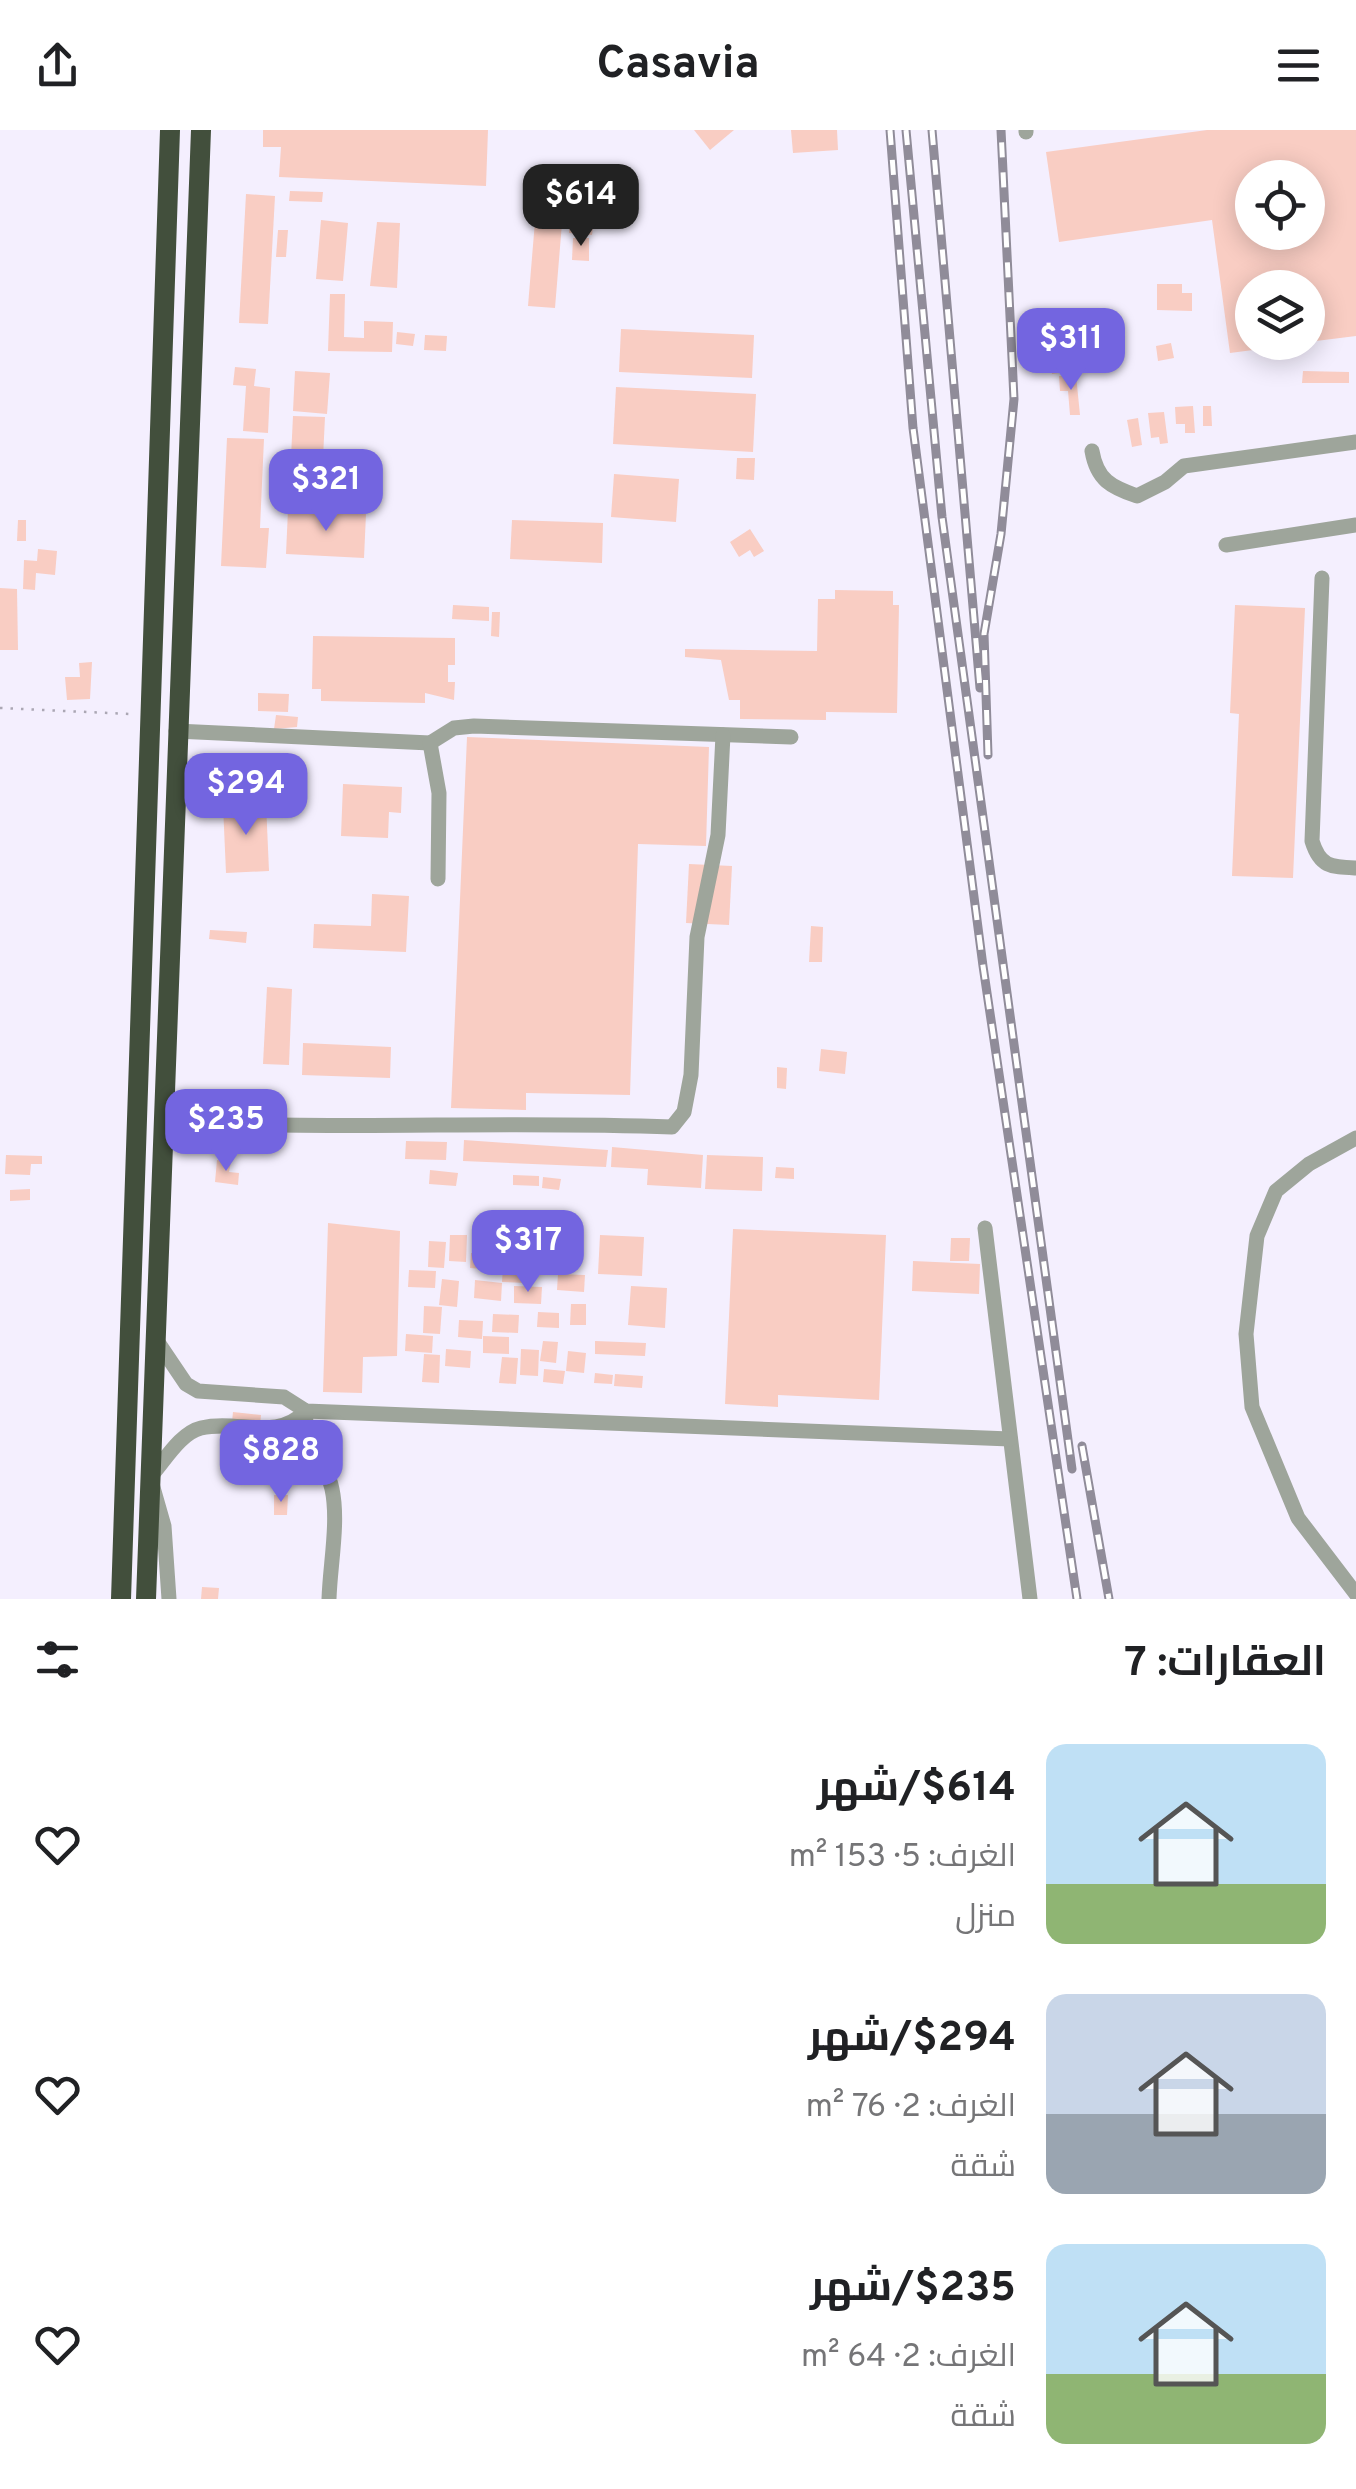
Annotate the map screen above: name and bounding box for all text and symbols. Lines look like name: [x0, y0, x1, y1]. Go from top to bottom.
text: Casavia: [596, 37, 760, 94]
icon: share: [30, 38, 85, 93]
icon: menu: [1271, 38, 1326, 93]
map controls: [1235, 160, 1325, 360]
button: locate: [1235, 160, 1325, 250]
pin: $614: [522, 164, 640, 249]
text: $614: [545, 176, 617, 216]
button: layers: [1235, 270, 1325, 360]
pin: $311: [1012, 308, 1130, 393]
text: $311: [1039, 320, 1103, 360]
pin: $321: [267, 449, 385, 534]
text: $321: [291, 461, 361, 501]
pin: $294: [187, 753, 305, 838]
text: $294: [206, 765, 286, 805]
pin: $235: [167, 1089, 285, 1174]
text: $235: [187, 1101, 265, 1141]
pin: $317: [469, 1210, 587, 1295]
text: $317: [494, 1222, 562, 1262]
pin: $828: [222, 1420, 340, 1505]
text: $828: [242, 1432, 320, 1472]
icon: filters: [30, 1632, 85, 1687]
text: العقارات: 7: [1124, 1638, 1326, 1691]
text: $614/شهر: [817, 1763, 1016, 1816]
icon: home: [1126, 1784, 1246, 1904]
icon: heart: [30, 1817, 85, 1872]
text: الغرف: 5 · 153 m²: [789, 1838, 1016, 1878]
text: منزل: [955, 1898, 1016, 1938]
text: $294/شهر: [808, 2013, 1016, 2066]
icon: home: [1126, 2034, 1246, 2154]
icon: heart: [30, 2067, 85, 2122]
text: الغرف: 2 · 76 m²: [806, 2088, 1016, 2128]
text: شقة: [951, 2148, 1016, 2188]
text: $235/شهر: [810, 2263, 1016, 2316]
icon: home: [1126, 2284, 1246, 2404]
icon: heart: [30, 2317, 85, 2372]
text: الغرف: 2 · 64 m²: [801, 2338, 1016, 2378]
text: شقة: [951, 2398, 1016, 2438]

